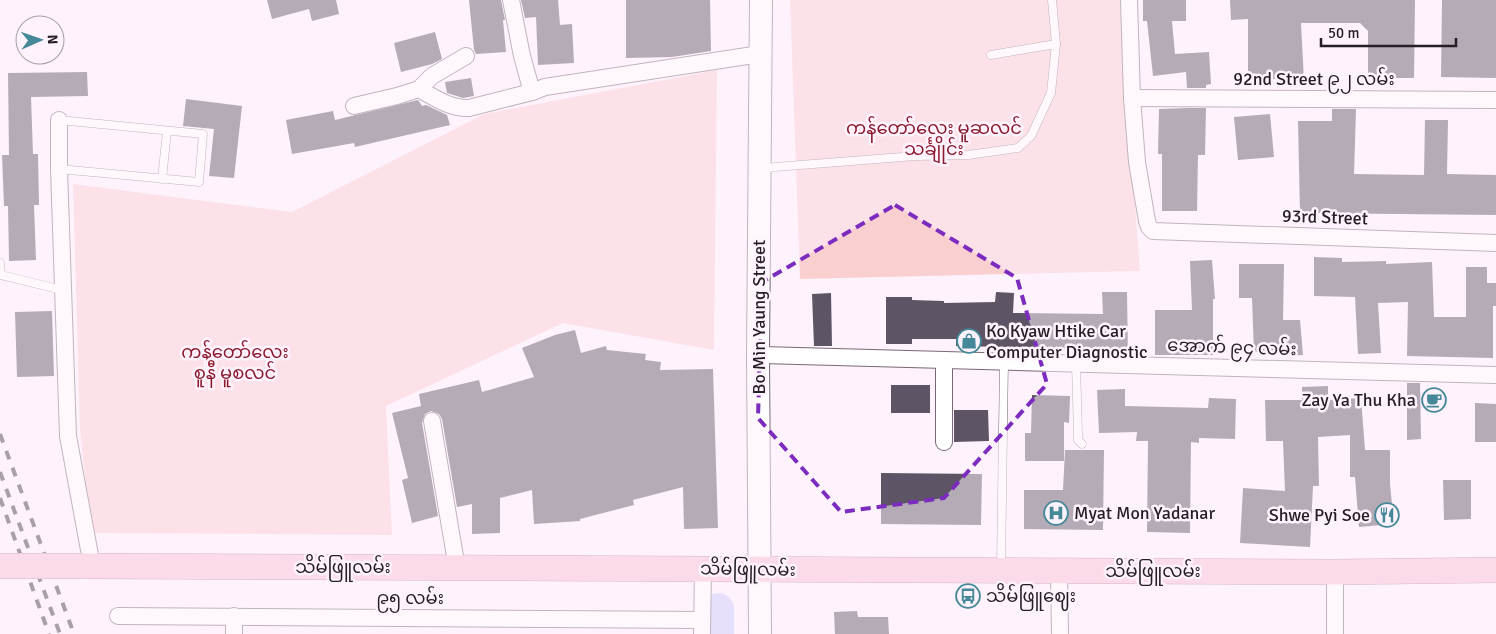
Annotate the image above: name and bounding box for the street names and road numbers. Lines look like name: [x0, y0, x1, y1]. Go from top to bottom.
street label: 92nd Street ၉၂ လမ်း: [1233, 66, 1395, 94]
street label: 93rd Street: [1281, 205, 1369, 229]
street label: Bo Min Yaung Street: [748, 240, 770, 394]
street label: အောက် ၉၄ လမ်း: [1167, 332, 1297, 364]
street label: သိမ်ဖြူလမ်း: [295, 553, 391, 582]
street label: သိမ်ဖြူလမ်း: [700, 554, 796, 585]
street label: သိမ်ဖြူလမ်း: [1105, 557, 1201, 586]
street label: ၉၅ လမ်း: [376, 585, 444, 613]

